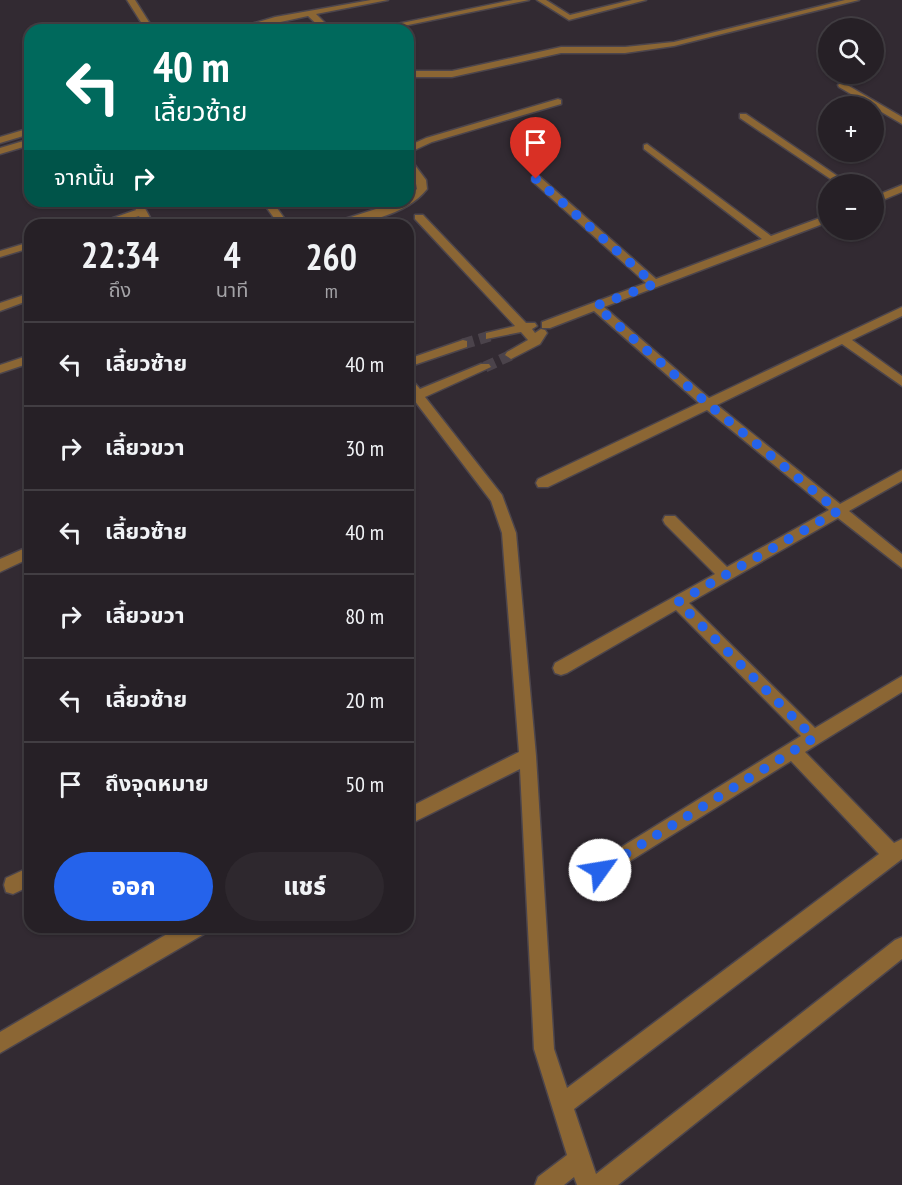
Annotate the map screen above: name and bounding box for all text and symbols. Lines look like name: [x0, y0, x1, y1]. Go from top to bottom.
map controls: [818, 18, 884, 240]
button: search: [818, 18, 884, 84]
text: 40 m: [153, 39, 230, 94]
icon: left: [54, 48, 132, 126]
text: เลี้ยวซ้าย: [153, 94, 247, 128]
button: +: [818, 96, 884, 162]
pin: [510, 117, 561, 179]
icon: arrive: [519, 126, 552, 159]
icon: right: [127, 162, 160, 195]
text: จากนั้น: [54, 163, 115, 191]
button: −: [818, 174, 884, 240]
text: 22:34: [81, 231, 159, 278]
text: 4: [224, 231, 241, 278]
text: 260: [305, 233, 357, 280]
text: ถึง: [109, 277, 131, 303]
text: นาที: [216, 277, 248, 303]
text: m: [325, 278, 338, 304]
icon: left: [54, 348, 87, 381]
text: เลี้ยวซ้าย: [105, 349, 187, 377]
text: 40 m: [345, 350, 384, 378]
icon: right: [54, 432, 87, 465]
text: เลี้ยวขวา: [105, 433, 185, 461]
text: 30 m: [345, 434, 384, 462]
icon: left: [54, 516, 87, 549]
text: เลี้ยวซ้าย: [105, 517, 187, 545]
text: 40 m: [345, 518, 384, 546]
icon: right: [54, 600, 87, 633]
text: เลี้ยวขวา: [105, 601, 185, 629]
text: 80 m: [345, 602, 384, 630]
icon: left: [54, 684, 87, 717]
text: เลี้ยวซ้าย: [105, 685, 187, 713]
text: 20 m: [345, 686, 384, 714]
icon: arrive: [54, 768, 87, 801]
text: ถึงจุดหมาย: [105, 769, 209, 797]
text: 50 m: [345, 770, 384, 798]
position arrow: [568, 838, 632, 902]
button: ออก: [54, 852, 213, 921]
button: แชร์: [225, 852, 384, 921]

